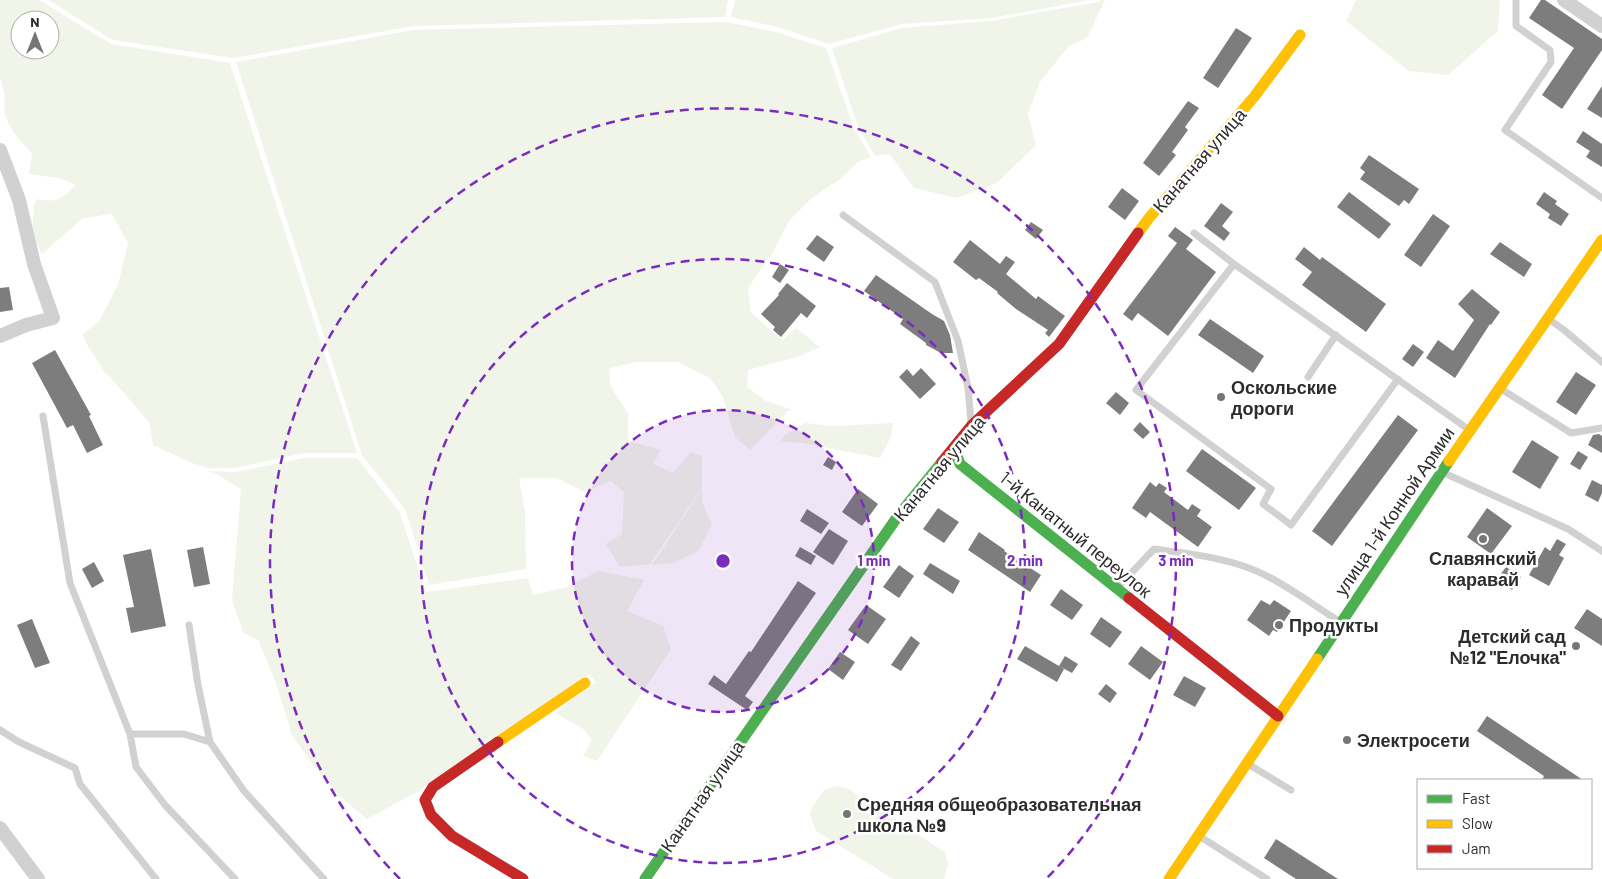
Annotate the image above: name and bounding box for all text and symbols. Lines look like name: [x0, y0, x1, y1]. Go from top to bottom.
north arrow: [10, 10, 60, 60]
text: N: [30, 13, 40, 30]
street label: Канатная улица: [1148, 103, 1251, 217]
place label: Оскольские дороги: [1231, 376, 1337, 419]
marker: Оскольские дороги: [1215, 391, 1227, 403]
street label: Канатная улица: [888, 410, 990, 525]
street label: улица 1-й Конной Армии: [1329, 422, 1459, 600]
street label: 1-й Канатный переулок: [996, 466, 1156, 602]
marker: Славянский каравай: [1477, 533, 1489, 545]
place label: Славянский каравай: [1429, 547, 1537, 590]
text: 1 min: [858, 551, 890, 569]
text: 2 min: [1007, 551, 1043, 569]
text: 3 min: [1158, 551, 1194, 569]
centre of rings: [714, 552, 732, 570]
place label: Продукты: [1289, 614, 1379, 636]
marker: Продукты: [1273, 619, 1285, 631]
place label: Детский сад №12 "Елочка": [1450, 625, 1567, 668]
marker: Детский сад №12 "Елочка": [1570, 640, 1582, 652]
place label: Электросети: [1357, 729, 1470, 751]
marker: Электросети: [1341, 734, 1353, 746]
street label: Канатная улица: [655, 735, 749, 856]
legend: [1417, 779, 1592, 869]
text: Fast: [1462, 789, 1490, 807]
place label: Средняя общеобразовательная школа №9: [857, 793, 1142, 836]
marker: Средняя общеобразовательная школа №9: [841, 808, 853, 820]
text: Slow: [1462, 814, 1493, 832]
text: Jam: [1462, 839, 1491, 857]

